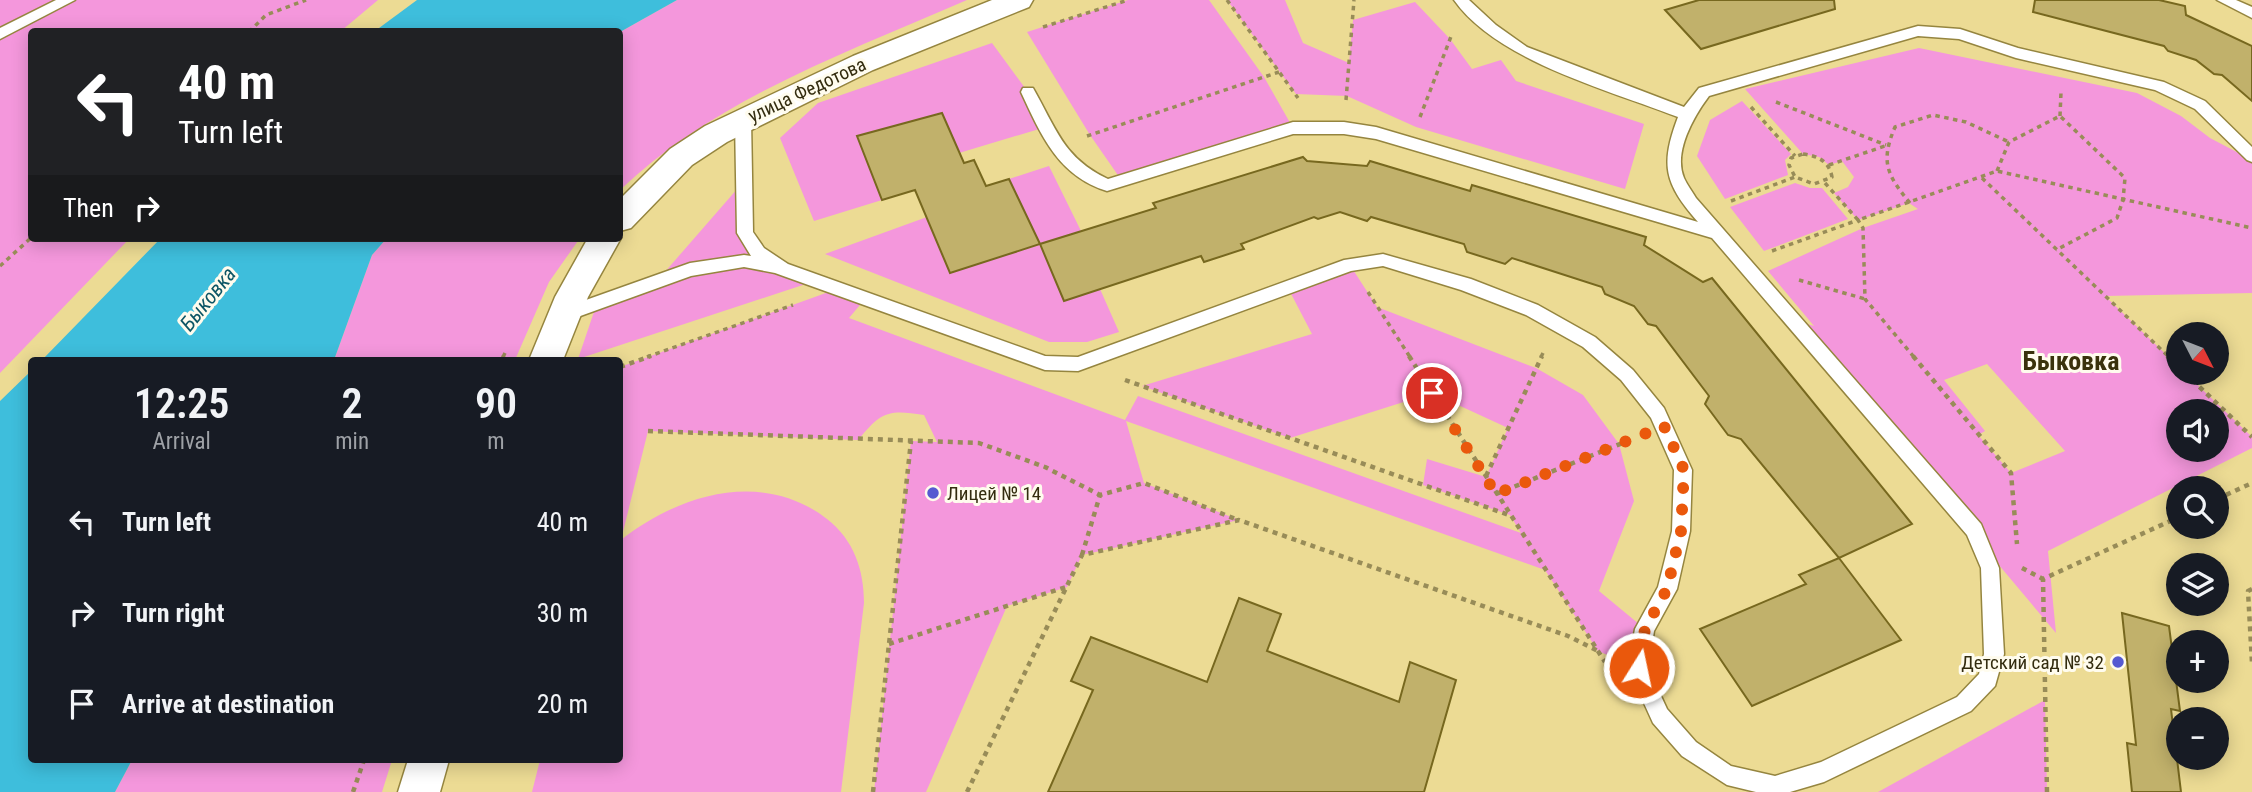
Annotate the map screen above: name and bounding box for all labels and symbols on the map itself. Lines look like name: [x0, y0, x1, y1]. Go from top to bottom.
street label: улица Федотова: [744, 53, 870, 127]
water label: Быковка: [175, 262, 241, 336]
north arrow: [2166, 322, 2230, 385]
district label: Быковка: [2023, 346, 2119, 376]
pin: [1402, 363, 1462, 423]
place label: Лицей № 14: [947, 482, 1041, 505]
marker: Лицей № 14: [925, 485, 941, 501]
position arrow: [1602, 631, 1676, 705]
place label: Детский сад № 32: [1961, 651, 2104, 674]
marker: Детский сад № 32: [2110, 654, 2126, 670]

